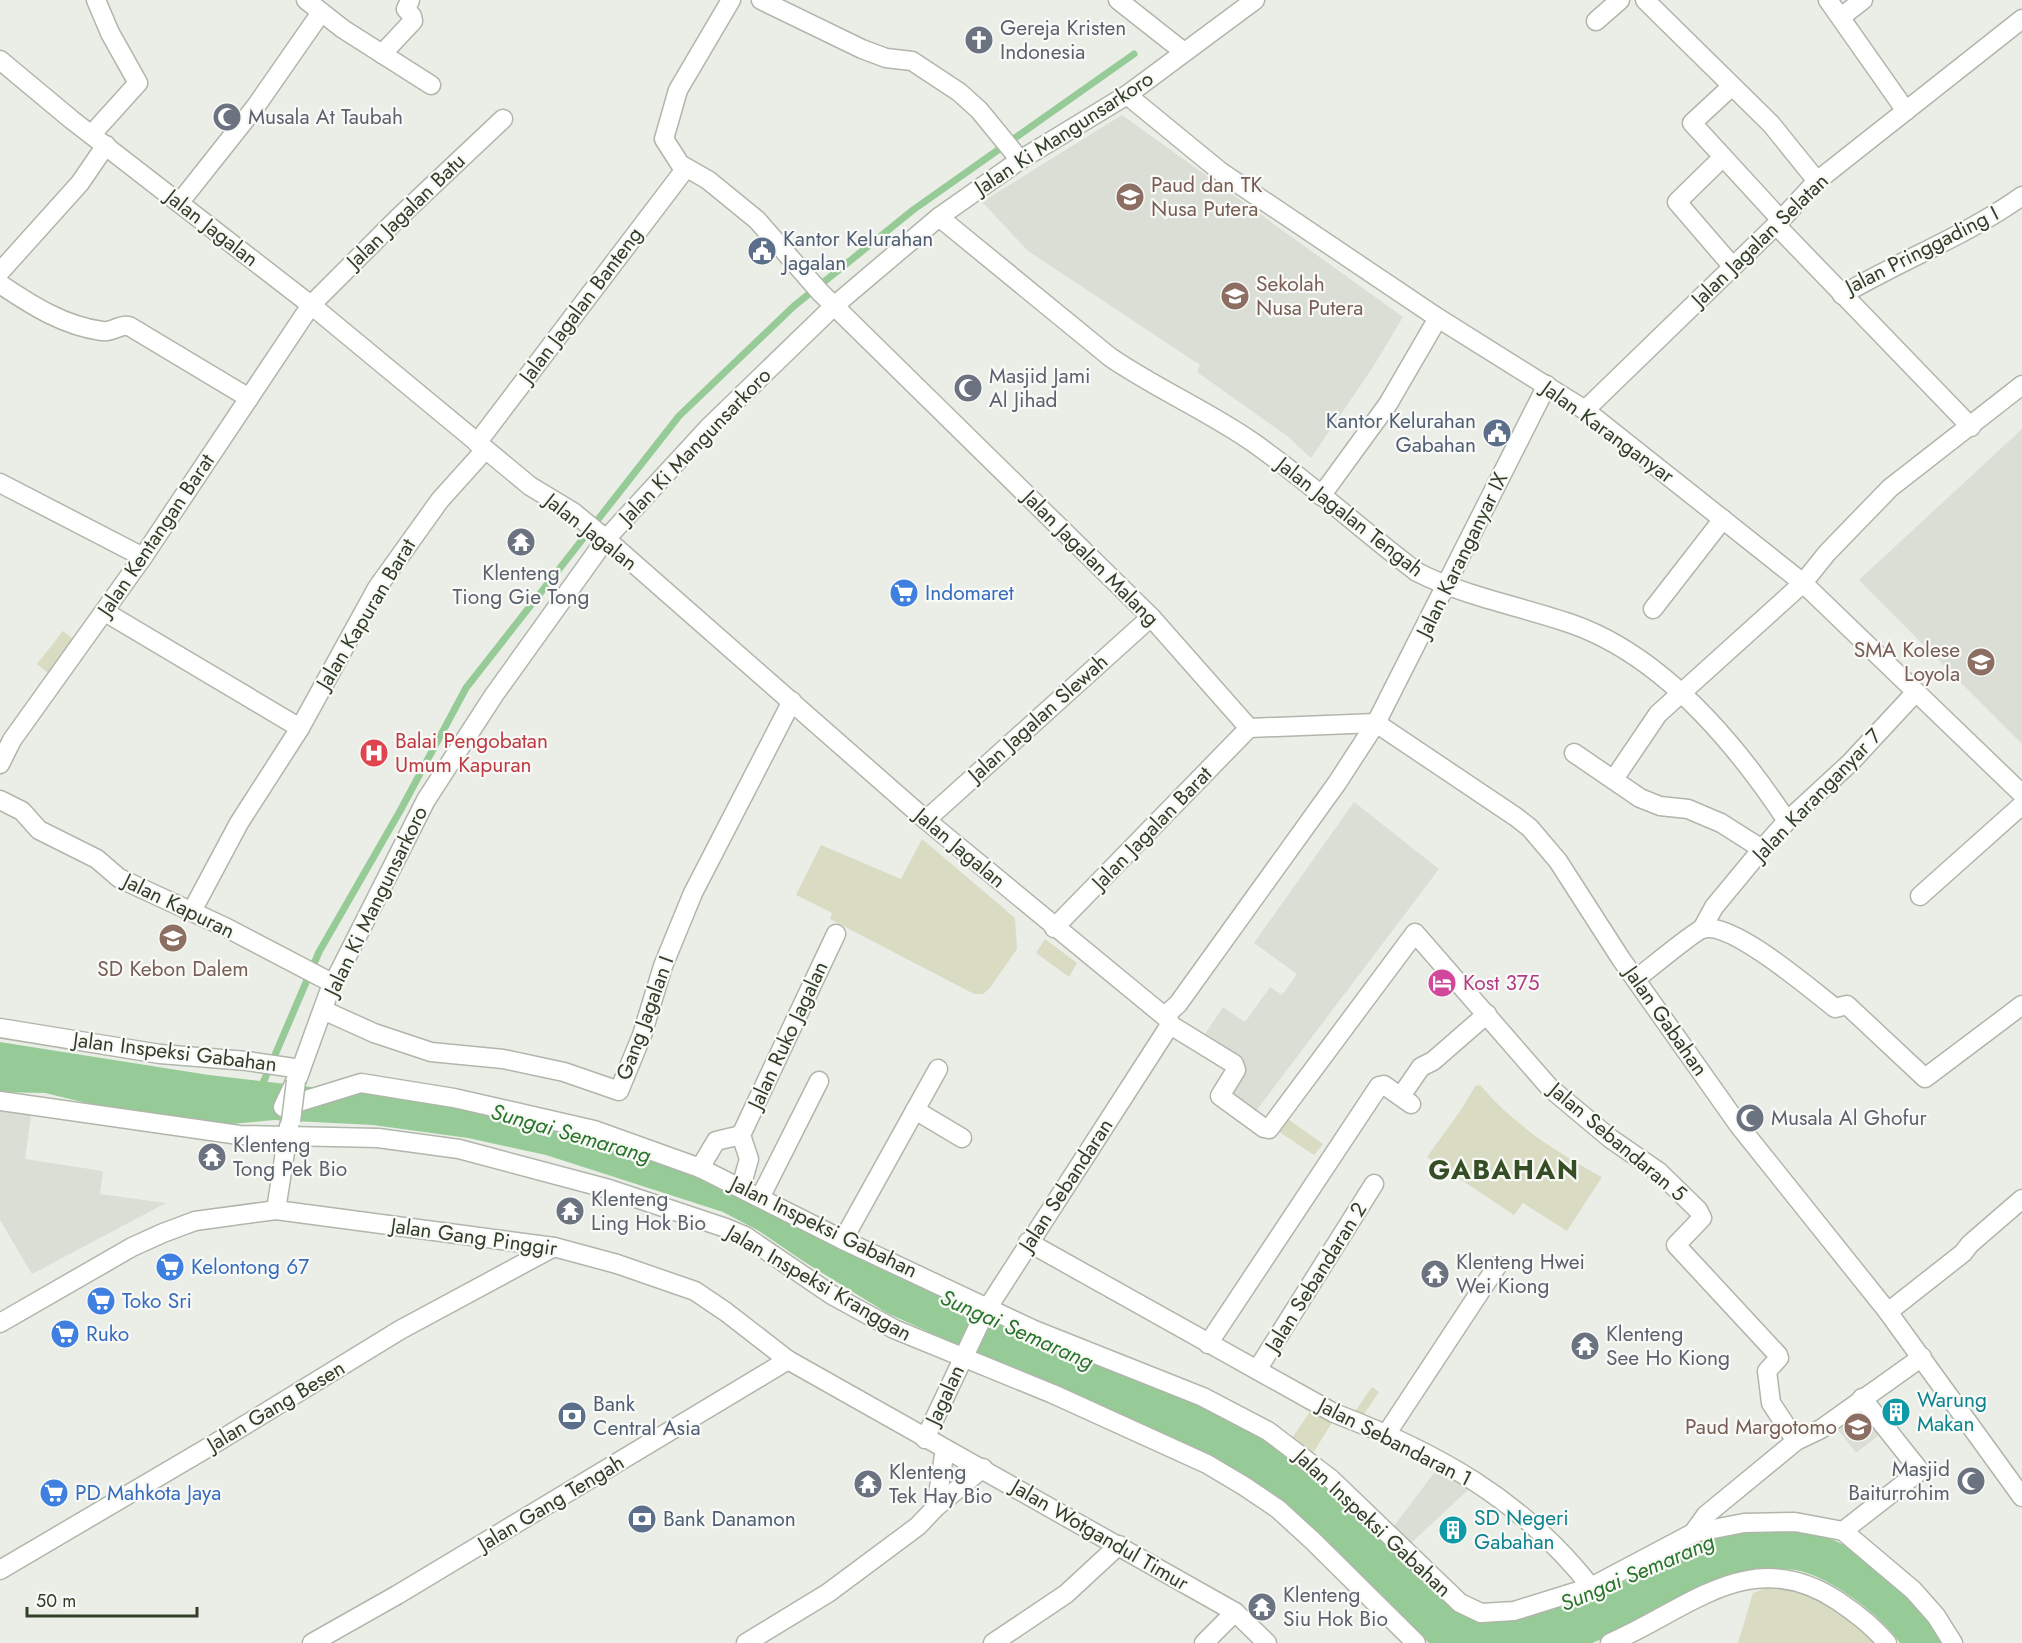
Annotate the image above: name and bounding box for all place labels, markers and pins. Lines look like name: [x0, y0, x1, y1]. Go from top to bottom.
place label: Gereja Kristen Indonesia: [1000, 13, 1126, 67]
church icon: Gereja Kristen Indonesia: [963, 24, 995, 56]
mosque icon: Musala At Taubah: [211, 101, 243, 133]
place label: Musala At Taubah: [248, 102, 403, 132]
place label: Paud dan TK Nusa Putera: [1151, 170, 1262, 224]
school or university icon: Paud dan TK Nusa Putera: [1114, 181, 1146, 213]
place label: Kantor Kelurahan Jagalan: [780, 224, 933, 278]
public building icon: Kantor Kelurahan Jagalan: [746, 235, 778, 267]
place label: Sekolah Nusa Putera: [1256, 269, 1363, 323]
school or university icon: Sekolah Nusa Putera: [1219, 280, 1251, 312]
place label: Masjid Jami Al Jihad: [989, 361, 1091, 415]
mosque icon: Masjid Jami Al Jihad: [952, 372, 984, 404]
place label: Kantor Kelurahan Gabahan: [1326, 406, 1476, 460]
public building icon: Kantor Kelurahan Gabahan: [1481, 417, 1513, 449]
temple icon: Klenteng Tiong Gie Tong: [505, 526, 537, 558]
place label: Klenteng Tiong Gie Tong: [453, 558, 589, 612]
supermarket icon: Indomaret: [888, 577, 920, 609]
place label: Indomaret: [925, 578, 1014, 608]
place label: SMA Kolese Loyola: [1854, 635, 1960, 689]
school or university icon: SMA Kolese Loyola: [1965, 646, 1997, 678]
place label: Balai Pengobatan Umum Kapuran: [395, 726, 548, 780]
hospital icon: Balai Pengobatan Umum Kapuran: [358, 737, 390, 769]
school or university icon: SD Kebon Dalem: [157, 922, 189, 954]
place label: SD Kebon Dalem: [97, 954, 249, 984]
hotel icon: Kost 375: [1426, 967, 1458, 999]
place label: Kost 375: [1463, 968, 1540, 998]
mosque icon: Musala Al Ghofur: [1734, 1102, 1766, 1134]
place label: Musala Al Ghofur: [1771, 1103, 1928, 1133]
place label: Klenteng Tong Pek Bio: [233, 1130, 347, 1184]
temple icon: Klenteng Tong Pek Bio: [196, 1141, 228, 1173]
place label: Klenteng Ling Hok Bio: [591, 1184, 706, 1238]
temple icon: Klenteng Ling Hok Bio: [554, 1195, 586, 1227]
place label: Klenteng Hwei Wei Kiong: [1456, 1247, 1585, 1301]
supermarket icon: Kelontong 67: [154, 1251, 186, 1283]
place label: Kelontong 67: [191, 1252, 309, 1282]
temple icon: Klenteng Hwei Wei Kiong: [1419, 1258, 1451, 1290]
supermarket icon: Toko Sri: [85, 1285, 117, 1317]
place label: Toko Sri: [122, 1286, 192, 1316]
supermarket icon: Ruko: [49, 1318, 81, 1350]
place label: Ruko: [86, 1319, 129, 1349]
place label: Klenteng See Ho Kiong: [1606, 1319, 1730, 1373]
temple icon: Klenteng See Ho Kiong: [1569, 1330, 1601, 1362]
place label: Warung Makan: [1917, 1385, 1987, 1439]
place label: Bank Central Asia: [593, 1389, 701, 1443]
building icon: Warung Makan: [1880, 1396, 1912, 1428]
bank icon: Bank Central Asia: [556, 1400, 588, 1432]
school or university icon: Paud Margotomo: [1842, 1411, 1874, 1443]
place label: Paud Margotomo: [1685, 1412, 1837, 1442]
place label: Masjid Baiturrohim: [1848, 1454, 1950, 1508]
place label: Klenteng Tek Hay Bio: [889, 1457, 992, 1511]
mosque icon: Masjid Baiturrohim: [1955, 1465, 1987, 1497]
temple icon: Klenteng Tek Hay Bio: [852, 1468, 884, 1500]
supermarket icon: PD Mahkota Jaya: [38, 1477, 70, 1509]
place label: PD Mahkota Jaya: [75, 1478, 221, 1508]
bank icon: Bank Danamon: [626, 1503, 658, 1535]
place label: SD Negeri Gabahan: [1474, 1503, 1569, 1557]
place label: Bank Danamon: [663, 1504, 796, 1534]
building icon: SD Negeri Gabahan: [1437, 1514, 1469, 1546]
place label: Klenteng Siu Hok Bio: [1283, 1580, 1388, 1634]
temple icon: Klenteng Siu Hok Bio: [1246, 1591, 1278, 1623]

